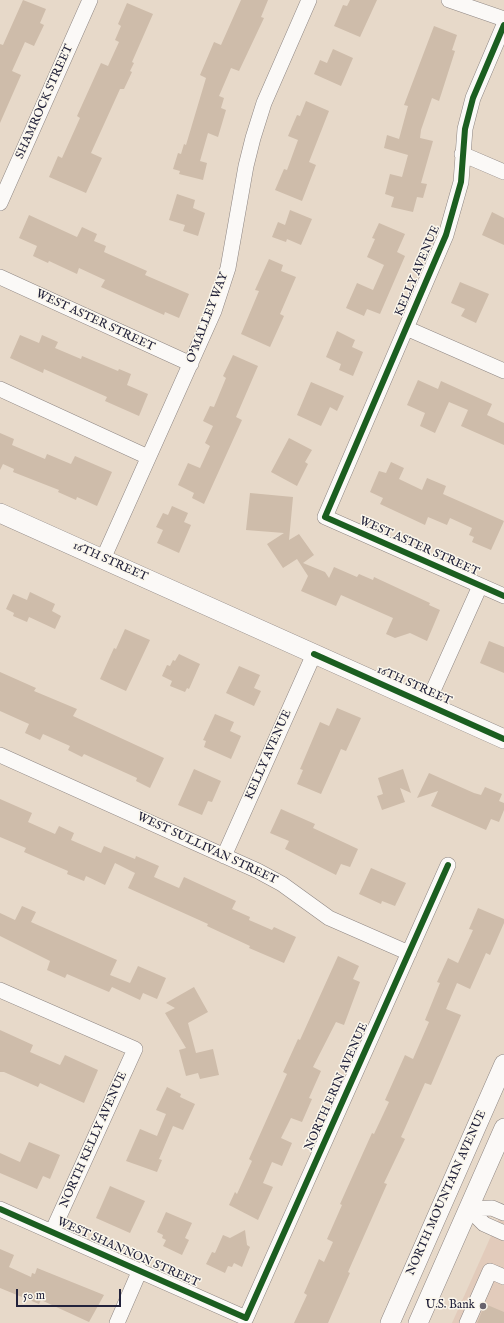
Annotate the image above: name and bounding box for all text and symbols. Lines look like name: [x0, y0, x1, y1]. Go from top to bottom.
street label: SHAMROCK STREET: [13, 42, 77, 162]
street label: KELLY AVENUE: [392, 223, 444, 319]
street label: O'MALLEY WAY: [184, 271, 232, 365]
street label: WEST ASTER STREET: [33, 287, 157, 355]
street label: WEST ASTER STREET: [357, 514, 481, 580]
street label: 16TH STREET: [70, 539, 150, 585]
street label: 16TH STREET: [374, 663, 454, 709]
street label: KELLY AVENUE: [243, 708, 295, 802]
street label: WEST SULLIVAN STREET: [134, 810, 280, 888]
street label: NORTH ERIN AVENUE: [302, 1021, 372, 1153]
street label: NORTH KELLY AVENUE: [57, 1070, 131, 1210]
street label: NORTH MOUNTAIN AVENUE: [404, 1108, 490, 1278]
street label: WEST SHANNON STREET: [54, 1215, 202, 1291]
scale bar: [18, 1281, 123, 1307]
text: 50 m: [23, 1288, 45, 1303]
place label: U.S. Bank: [426, 1299, 475, 1313]
marker: U.S. Bank: [478, 1301, 488, 1311]

